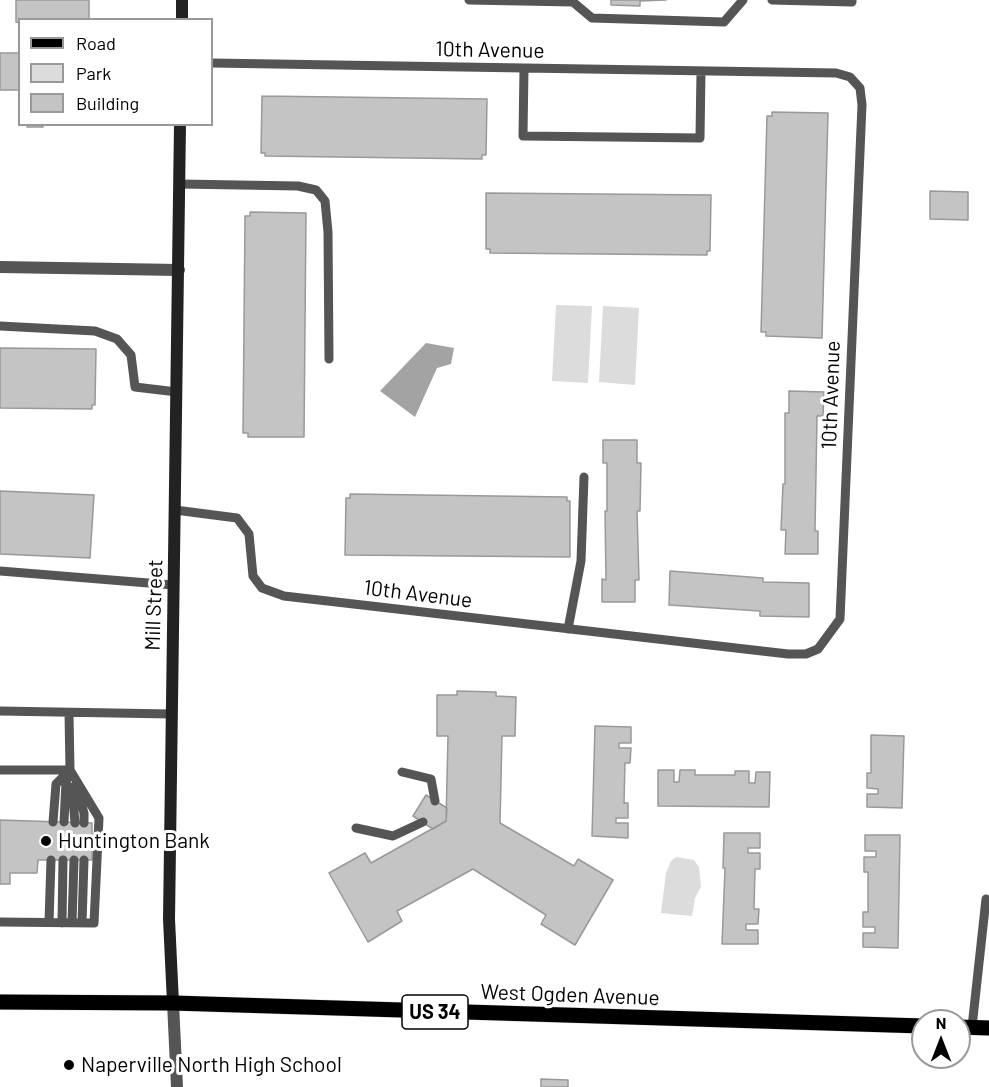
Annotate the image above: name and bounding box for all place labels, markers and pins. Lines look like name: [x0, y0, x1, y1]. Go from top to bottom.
place label: Huntington Bank: [58, 828, 210, 854]
marker: Huntington Bank: [39, 834, 53, 848]
place label: Naperville North High School: [81, 1052, 342, 1078]
marker: Naperville North High School: [62, 1058, 76, 1072]

